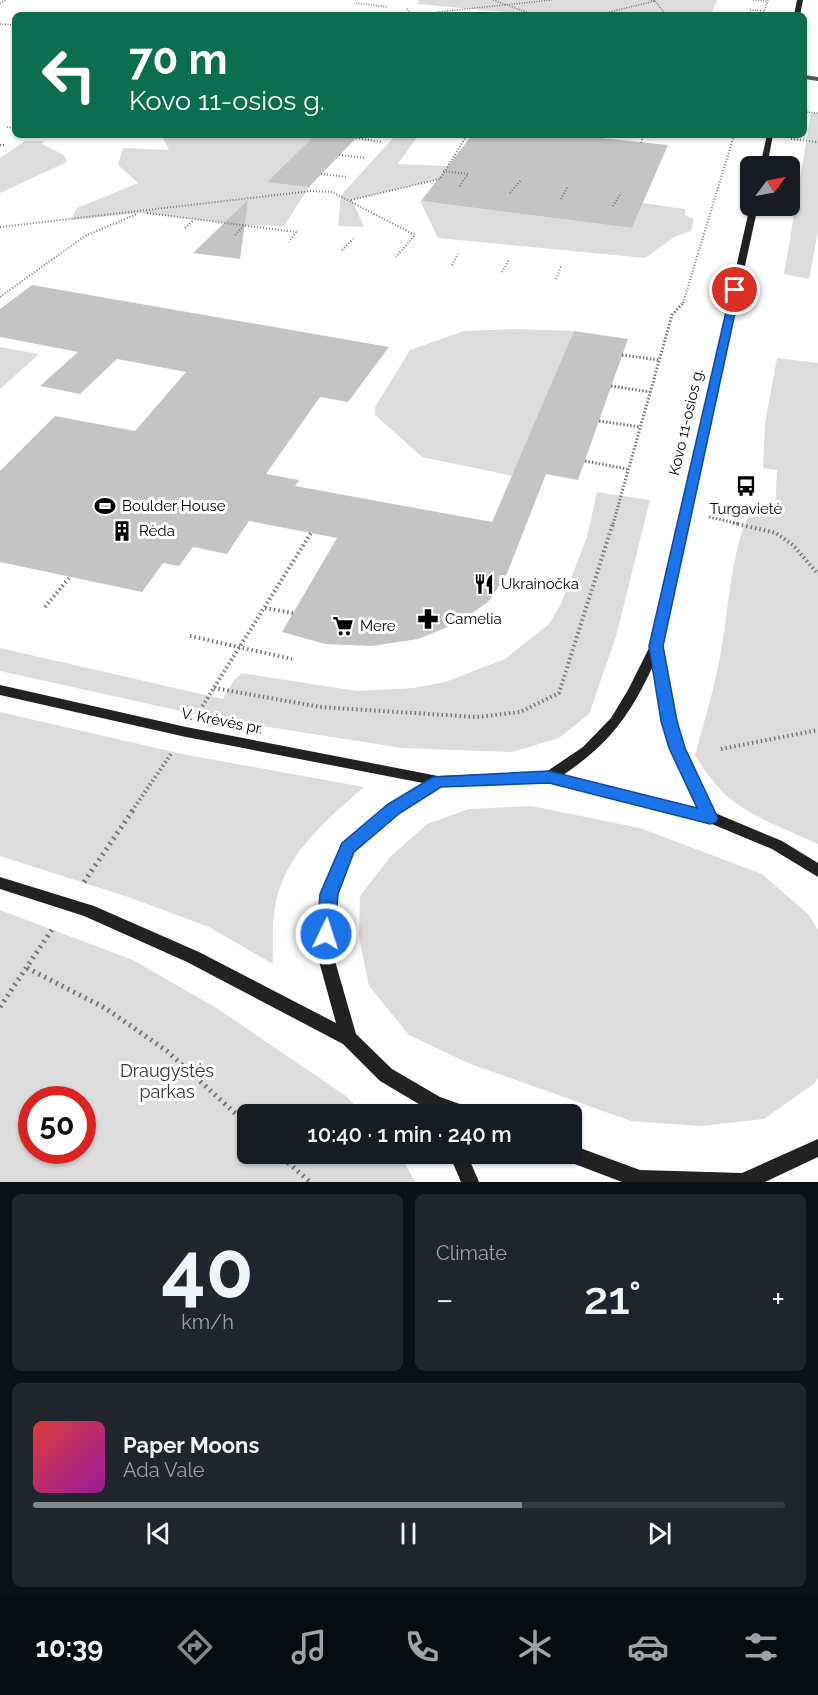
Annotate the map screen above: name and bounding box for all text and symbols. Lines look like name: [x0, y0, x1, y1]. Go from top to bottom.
text: 70 m: [129, 35, 228, 84]
icon: left: [30, 36, 108, 114]
text: Kovo 11-osios g.: [129, 85, 325, 116]
north arrow: [740, 156, 800, 216]
map controls: [740, 156, 800, 216]
pin: [709, 264, 760, 315]
icon: arrive: [718, 273, 751, 306]
street label: Kovo 11-osios g.: [665, 367, 707, 477]
bus stop icon: Turgavietė: [734, 474, 758, 498]
sports icon: Boulder House: [93, 494, 117, 518]
place label: Boulder House: [122, 497, 226, 515]
place label: Turgavietė: [710, 500, 783, 518]
building icon: Rėda: [110, 519, 134, 543]
place label: Rėda: [139, 522, 175, 540]
restaurant icon: Ukrainočka: [472, 572, 496, 596]
place label: Ukrainočka: [501, 575, 579, 593]
pharmacy icon: Camelia: [416, 607, 440, 631]
place label: Camelia: [445, 610, 502, 628]
supermarket icon: Mere: [331, 614, 355, 638]
place label: Mere: [360, 617, 396, 635]
street label: V. Krėvės pr.: [180, 704, 264, 738]
position arrow: [294, 902, 358, 966]
park label: Draugystės parkas: [120, 1060, 214, 1102]
speed limit sign: 50: [18, 1086, 96, 1164]
text: 10:40 · 1 min · 240 m: [307, 1121, 512, 1147]
text: 40: [161, 1225, 254, 1316]
text: Climate: [436, 1241, 507, 1265]
text: 21°: [584, 1272, 641, 1325]
text: −: [436, 1280, 454, 1319]
text: +: [771, 1280, 785, 1319]
text: km/h: [181, 1310, 234, 1334]
text: Paper Moons: [123, 1432, 259, 1458]
text: Ada Vale: [123, 1458, 205, 1482]
icon: previous: [142, 1517, 175, 1550]
icon: pause: [392, 1517, 425, 1550]
icon: next: [643, 1517, 676, 1550]
icon: directions: [174, 1626, 216, 1668]
icon: music: [288, 1626, 330, 1668]
icon: phone: [401, 1626, 443, 1668]
icon: climate: [514, 1626, 556, 1668]
icon: car: [627, 1626, 669, 1668]
icon: filters: [740, 1626, 782, 1668]
text: 10:39: [36, 1632, 103, 1663]

